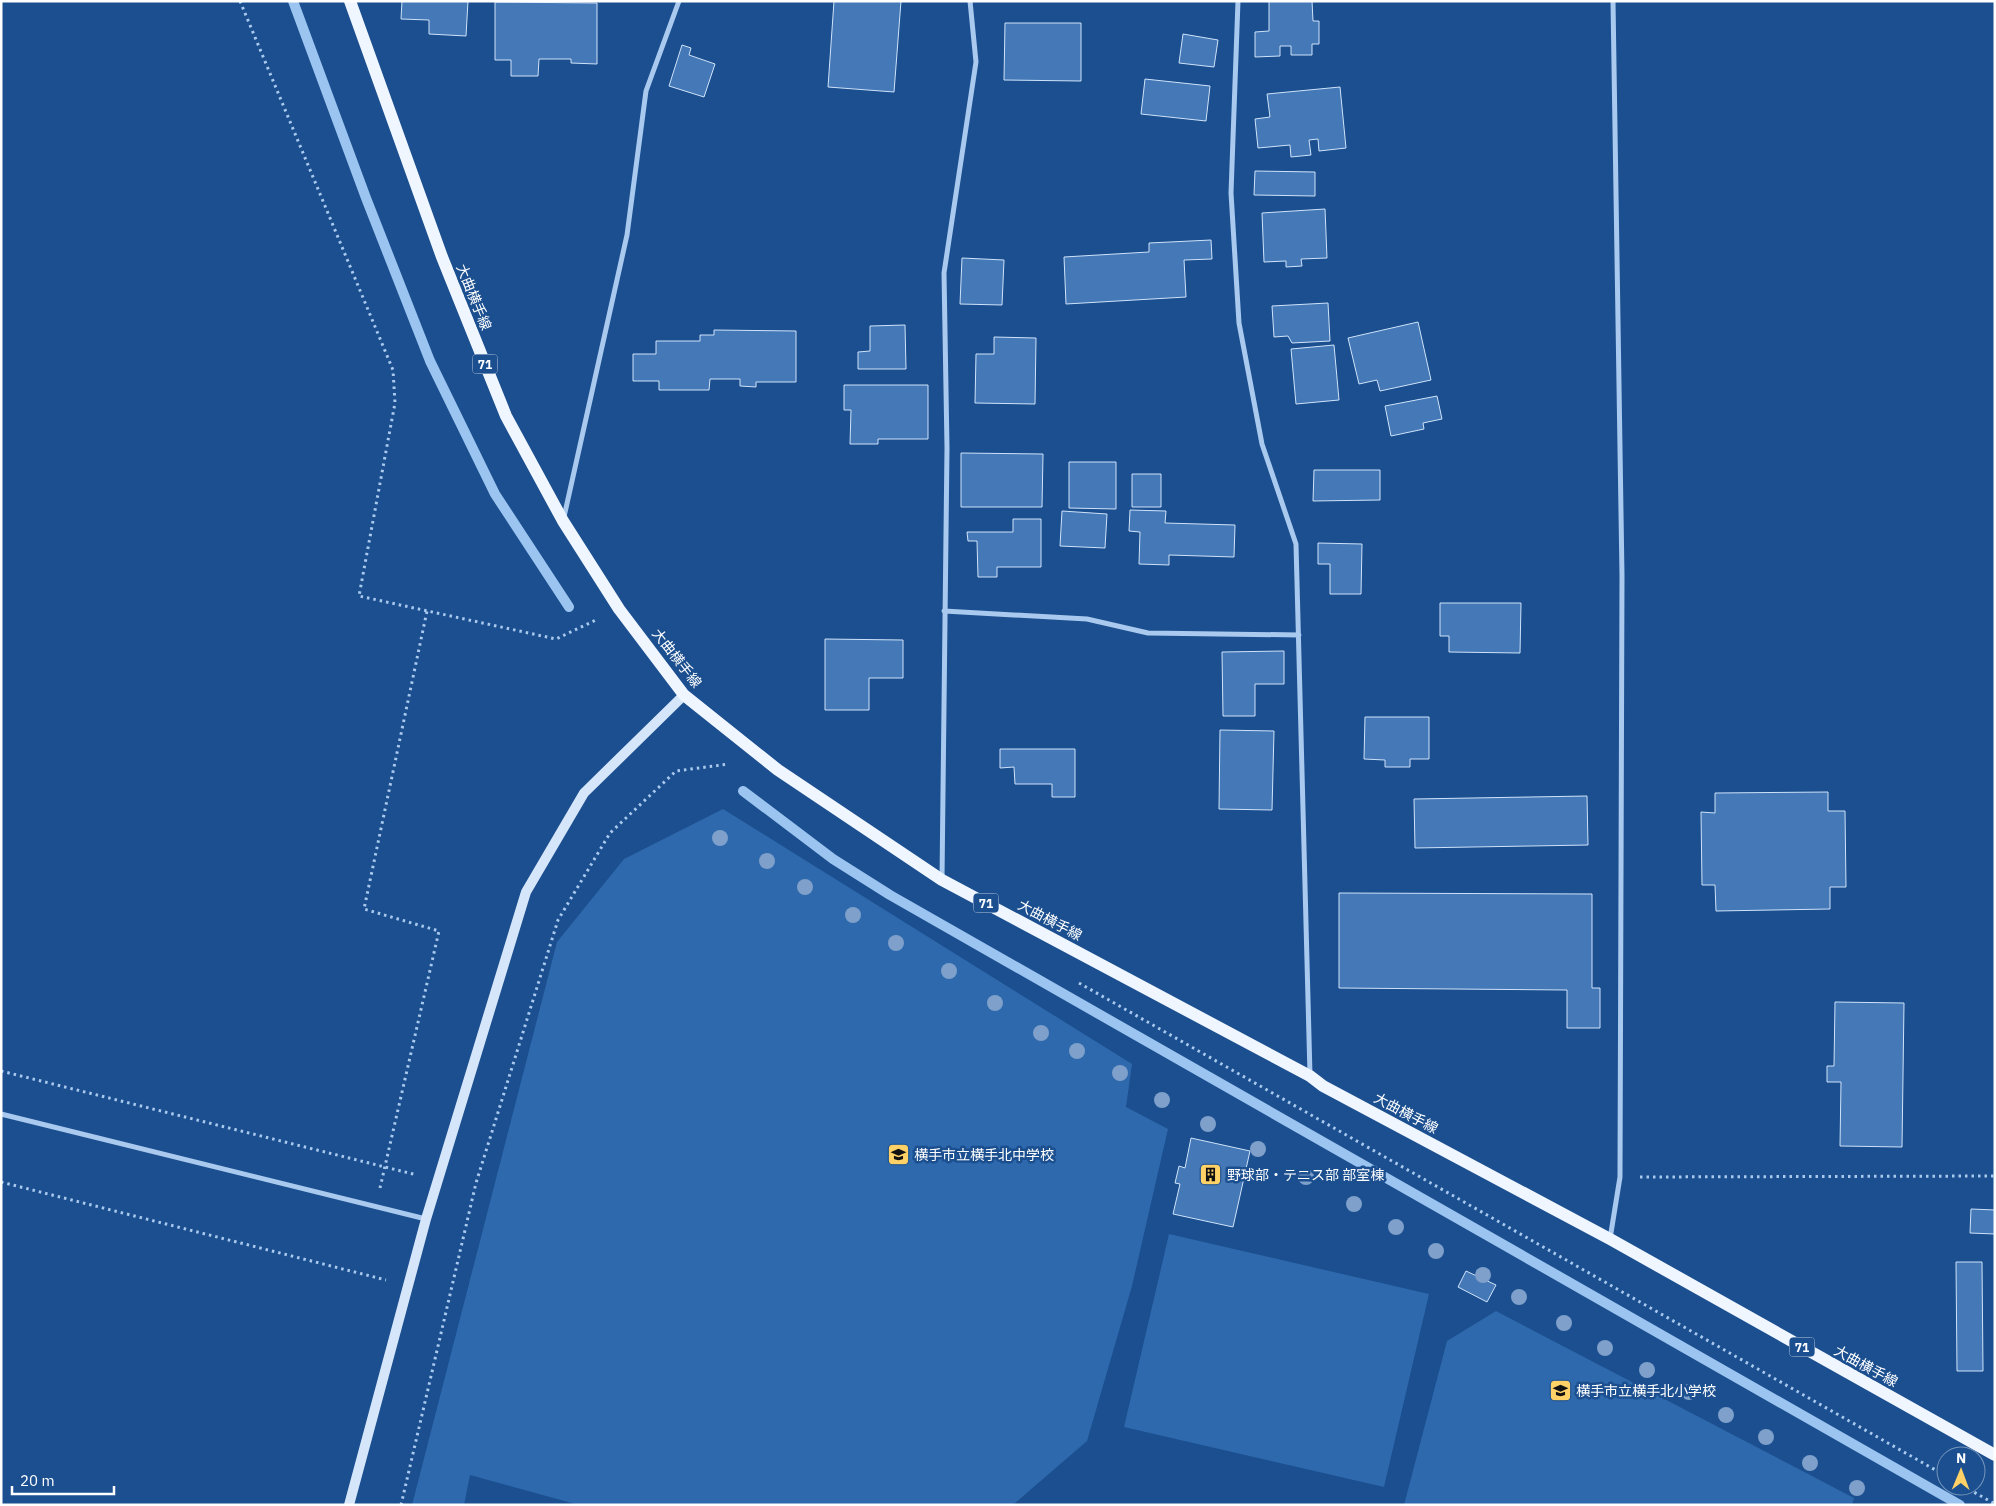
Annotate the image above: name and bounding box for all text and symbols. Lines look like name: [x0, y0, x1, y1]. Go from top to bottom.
street label: 大曲横手線: [453, 261, 495, 333]
road number: 71: [472, 354, 498, 374]
street label: 大曲横手線: [648, 625, 706, 691]
road number: 71: [974, 894, 998, 912]
street label: 大曲横手線: [1015, 896, 1085, 944]
street label: 大曲横手線: [1371, 1089, 1441, 1137]
school or university icon: 横手市立横手北中学校: [886, 1143, 910, 1167]
place label: 横手市立横手北中学校: [914, 1146, 1054, 1164]
building icon: 野球部・テニス部 部室棟: [1199, 1163, 1223, 1187]
place label: 野球部・テニス部 部室棟: [1227, 1166, 1384, 1184]
road number: 71: [1790, 1338, 1814, 1356]
street label: 大曲横手線: [1831, 1341, 1901, 1391]
school or university icon: 横手市立横手北小学校: [1548, 1379, 1572, 1403]
place label: 横手市立横手北小学校: [1576, 1382, 1716, 1400]
north arrow: [1936, 1446, 1986, 1496]
text: N: [1956, 1449, 1966, 1467]
scale bar: [12, 1464, 115, 1496]
text: 20 m: [20, 1471, 55, 1490]

